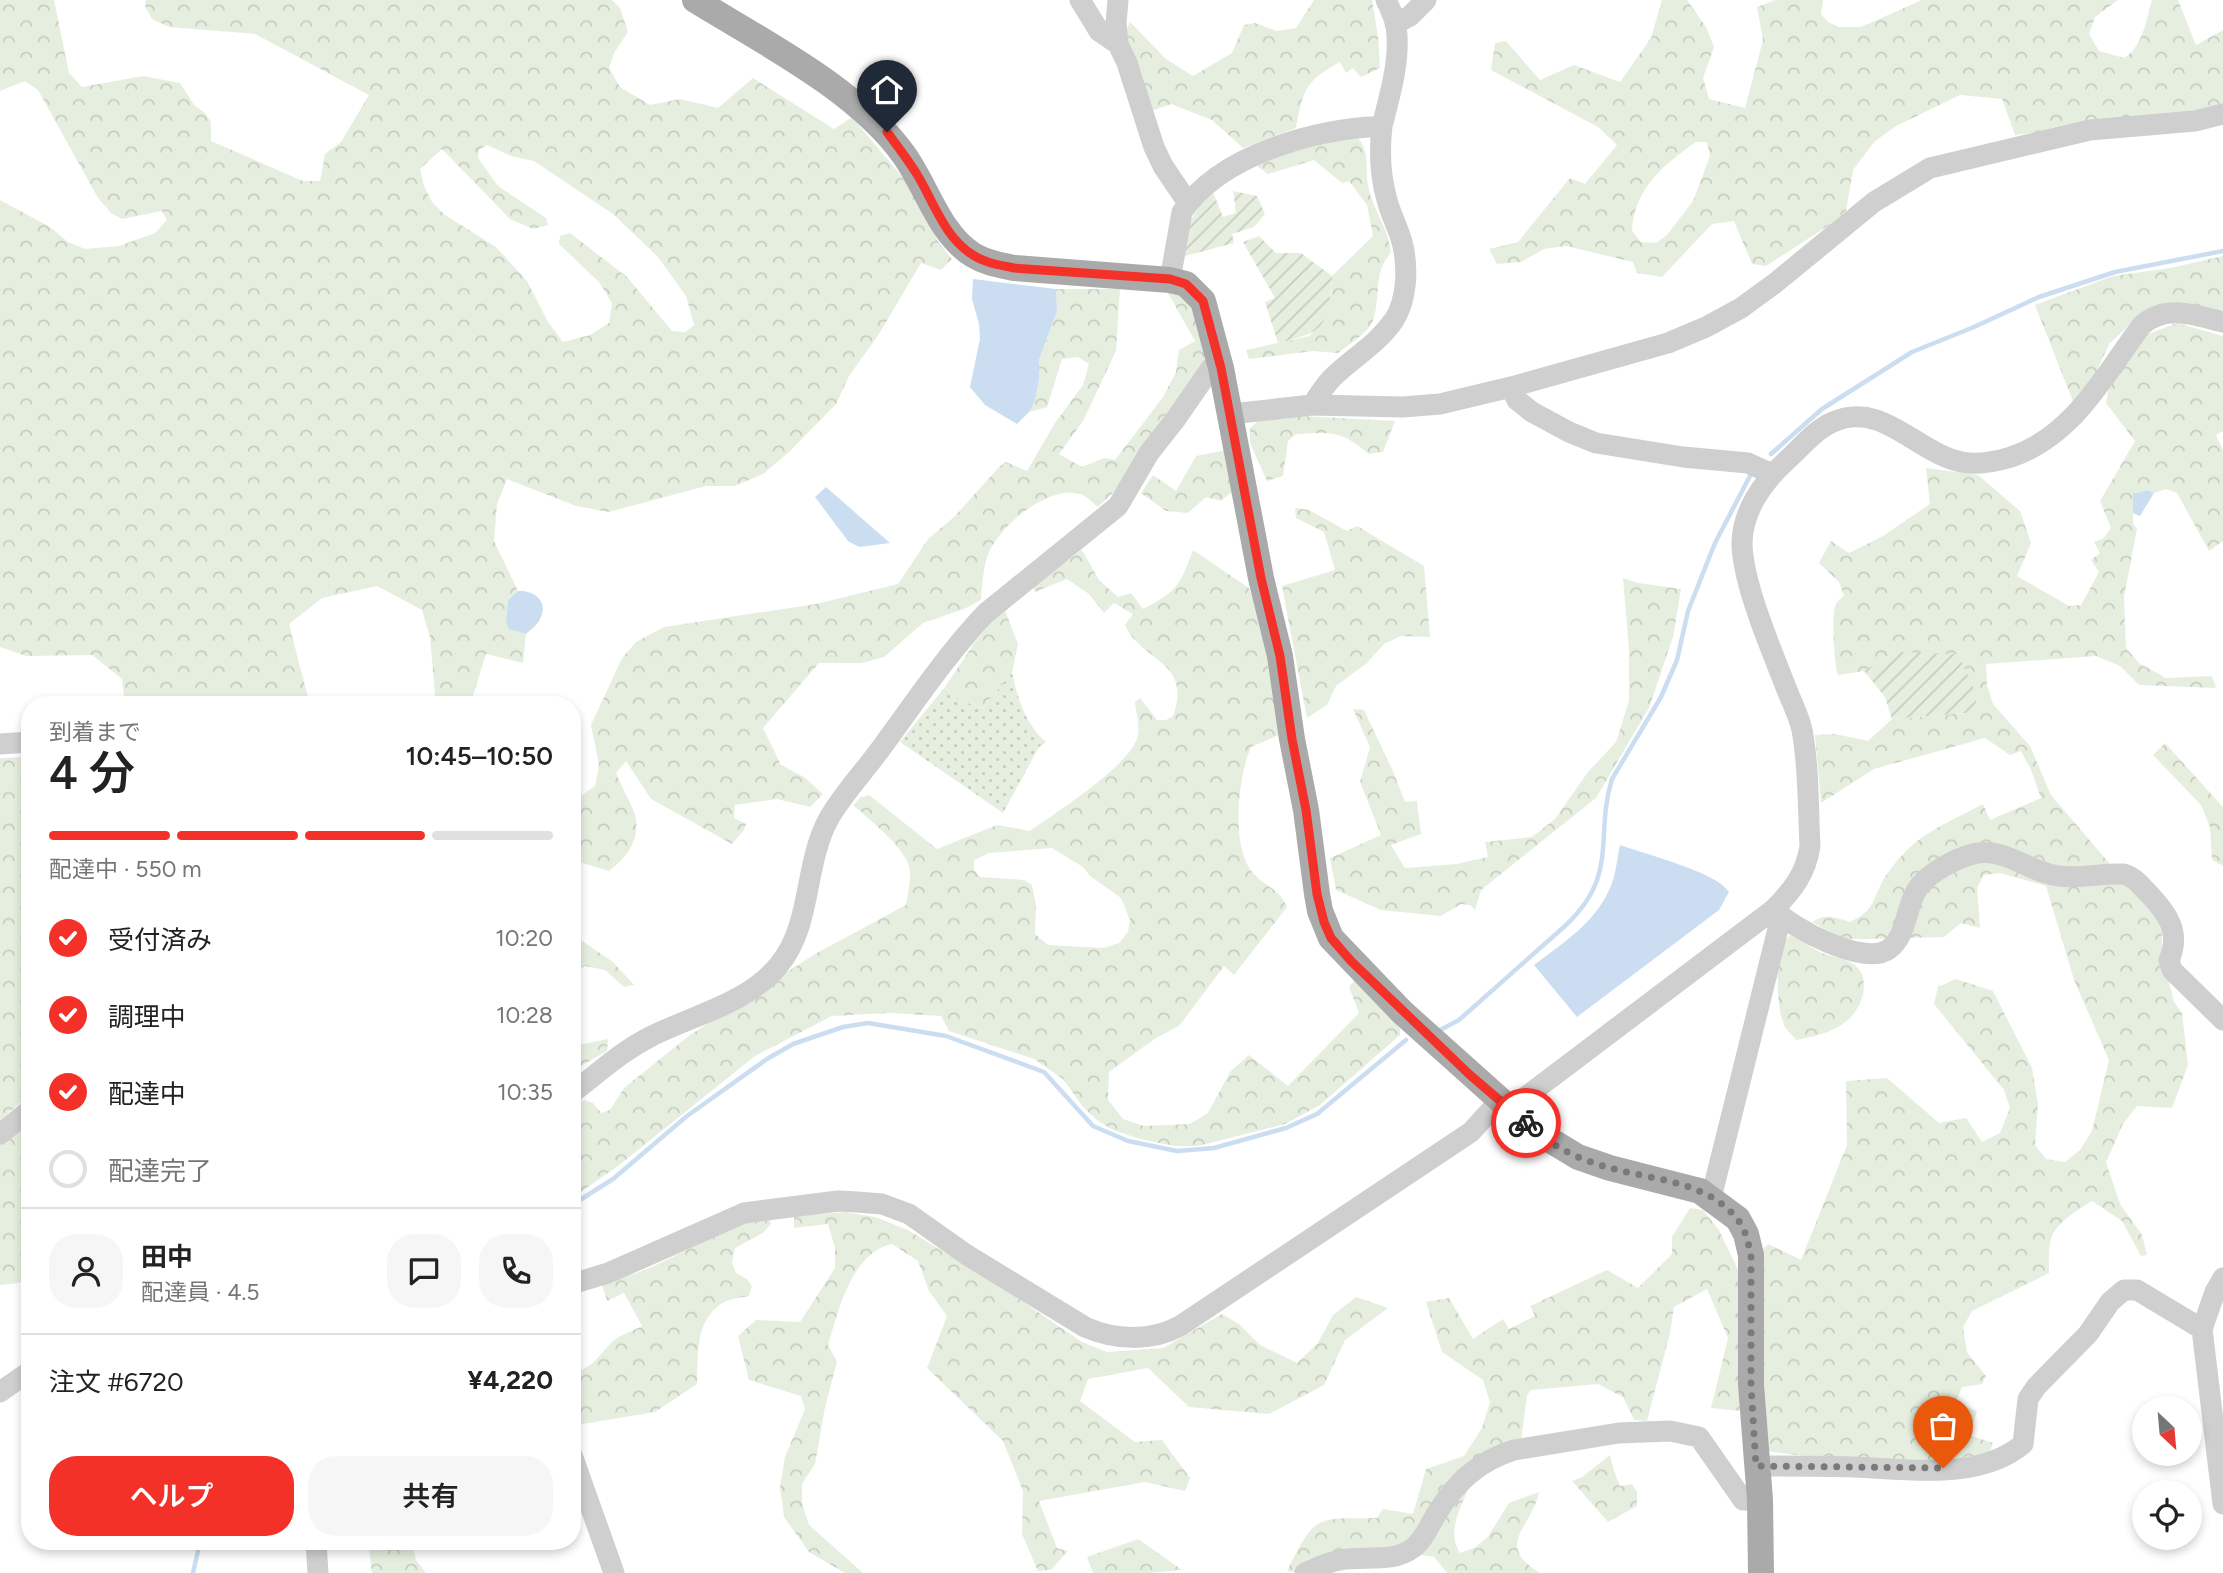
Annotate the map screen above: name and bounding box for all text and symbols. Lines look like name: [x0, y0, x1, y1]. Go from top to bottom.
pin: [857, 60, 917, 132]
icon: home: [868, 71, 906, 109]
text: 到着まで: [49, 718, 141, 746]
text: 10:45–10:50: [406, 740, 553, 772]
text: 4 分: [49, 745, 135, 801]
text: 配達中 · 550 m: [49, 855, 202, 883]
icon: check: [49, 919, 87, 957]
text: 受付済み: [108, 924, 212, 956]
text: 10:20: [495, 924, 553, 952]
icon: check: [49, 996, 87, 1034]
text: 調理中: [108, 1001, 186, 1033]
text: 10:28: [496, 1001, 553, 1029]
icon: check: [49, 1073, 87, 1111]
text: 配達中: [108, 1078, 186, 1110]
text: 10:35: [497, 1078, 553, 1106]
courier: [1491, 1088, 1561, 1158]
icon: bike: [1507, 1104, 1545, 1142]
text: 配達完了: [108, 1155, 212, 1187]
button: person: [49, 1234, 123, 1308]
button: chat: [387, 1234, 461, 1308]
button: phone: [479, 1234, 553, 1308]
text: 田中: [141, 1241, 193, 1273]
text: 配達員 · 4.5: [141, 1278, 260, 1306]
text: ¥4,220: [467, 1364, 553, 1396]
text: 注文 #6720: [49, 1366, 184, 1398]
pin: [1913, 1396, 1973, 1468]
north arrow: [2132, 1396, 2202, 1466]
map controls: [2132, 1396, 2202, 1550]
icon: bag: [1924, 1407, 1962, 1445]
button: ヘルプ: [49, 1456, 294, 1536]
button: 共有: [308, 1456, 553, 1536]
button: locate: [2132, 1480, 2202, 1550]

